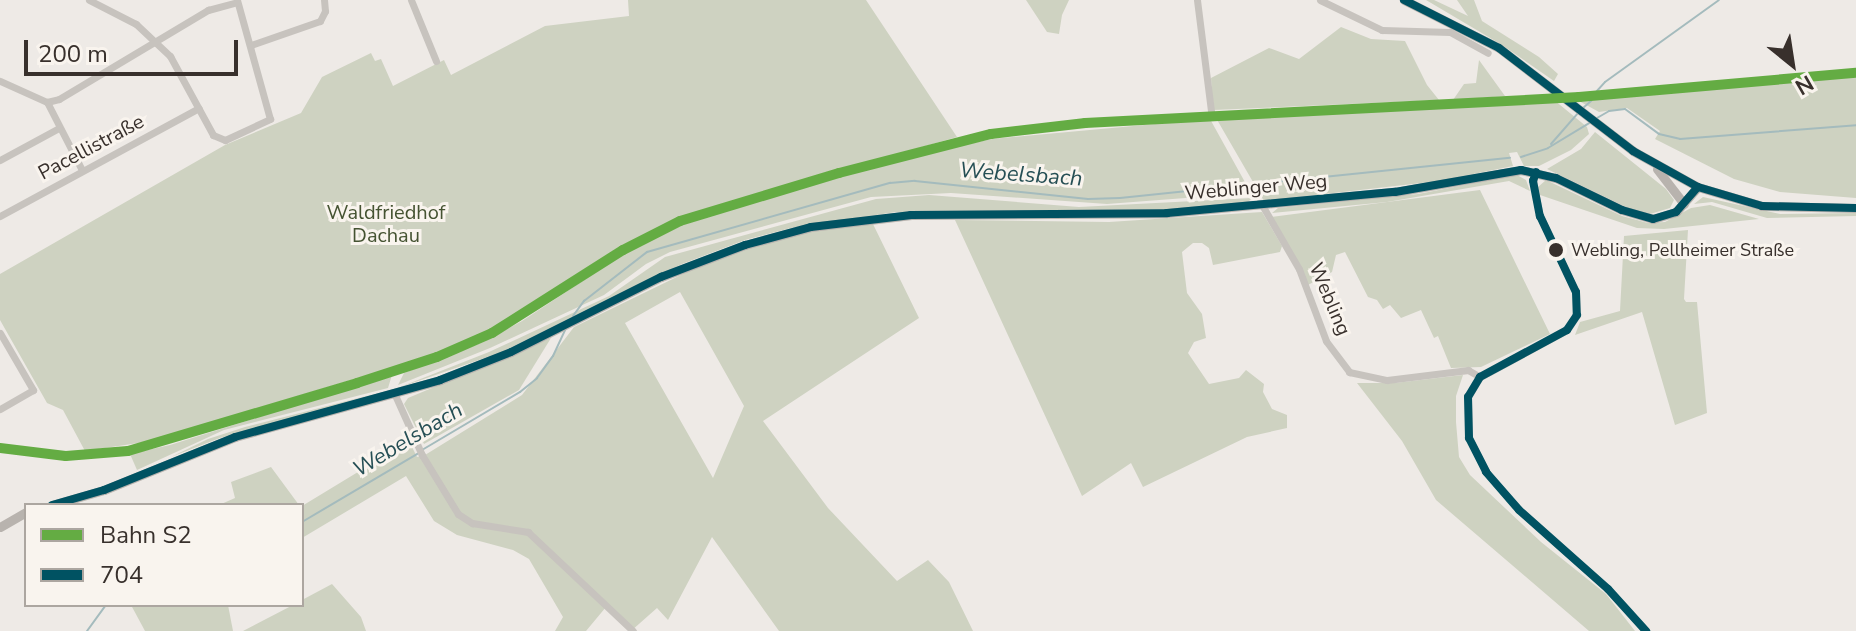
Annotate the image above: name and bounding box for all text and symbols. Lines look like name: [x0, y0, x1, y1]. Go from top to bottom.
scale bar: [28, 24, 242, 74]
north arrow: [1752, 24, 1832, 104]
text: 200 m: [38, 38, 108, 70]
text: N: [1789, 68, 1819, 102]
street label: Pacellistraße: [34, 109, 148, 185]
water label: Webelsbach: [959, 158, 1083, 192]
street label: Weblinger Weg: [1184, 169, 1328, 205]
park label: Waldfriedhof Dachau: [327, 201, 445, 248]
place label: Webling, Pellheimer Straße: [1571, 239, 1794, 261]
marker: Webling, Pellheimer Straße: [1548, 242, 1564, 258]
street label: Webling: [1304, 259, 1356, 339]
water label: Webelsbach: [348, 397, 468, 483]
legend: [24, 503, 304, 607]
text: Bahn S2: [100, 519, 192, 551]
text: 704: [100, 559, 143, 591]

